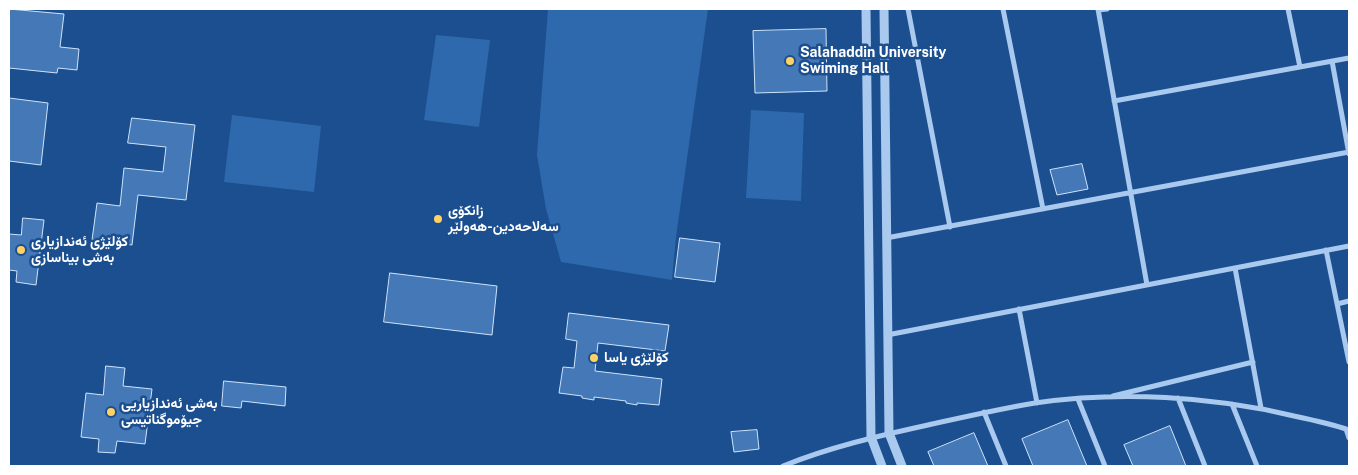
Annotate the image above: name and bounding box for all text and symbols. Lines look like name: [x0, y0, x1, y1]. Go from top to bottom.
place label: Salahaddin University Swiming Hall: [800, 45, 946, 78]
marker: Salahaddin University Swiming Hall: [784, 55, 796, 67]
place label: زانکۆی سەلاحەدین-هەولێر: [448, 203, 559, 236]
marker: زانکۆی سەلاحەدین-هەولێر: [432, 213, 444, 225]
place label: کۆلێژی ئەندازیاری بەشی بیناسازی: [31, 234, 128, 266]
marker: کۆلێژی ئەندازیاری بەشی بیناسازی: [15, 244, 27, 256]
place label: کۆلێژی یاسا: [604, 350, 669, 366]
marker: کۆلێژی یاسا: [588, 352, 600, 364]
place label: بەشی ئەندازیاریی جیۆموگناتیسی: [121, 396, 218, 428]
marker: بەشی ئەندازیاریی جیۆموگناتیسی: [105, 406, 117, 418]

